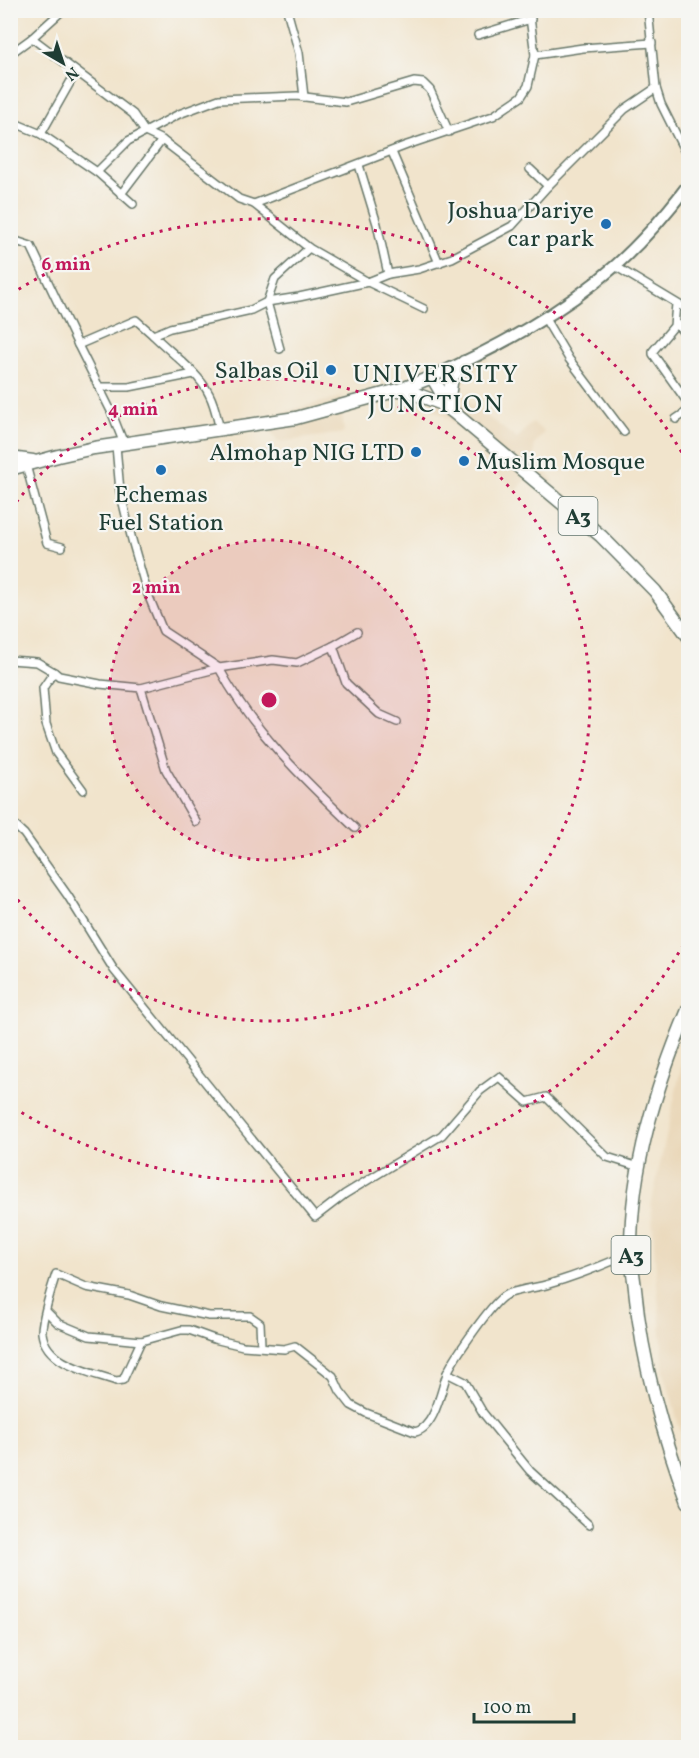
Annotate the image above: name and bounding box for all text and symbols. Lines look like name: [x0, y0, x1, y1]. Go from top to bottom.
north arrow: [33, 33, 93, 93]
text: N: [59, 61, 83, 86]
place label: Joshua Dariye car park: [448, 195, 594, 257]
marker: Joshua Dariye car park: [599, 217, 613, 231]
text: 6 min: [41, 253, 91, 278]
place label: Salbas Oil: [215, 355, 319, 389]
district label: UNIVERSITY JUNCTION: [353, 357, 519, 423]
marker: Salbas Oil: [324, 363, 338, 377]
text: 4 min: [108, 398, 158, 423]
place label: Almohap NIG LTD: [209, 437, 404, 471]
marker: Almohap NIG LTD: [409, 445, 423, 459]
place label: Muslim Mosque: [476, 446, 645, 480]
marker: Muslim Mosque: [457, 454, 471, 468]
marker: Echemas Fuel Station: [154, 463, 168, 477]
place label: Echemas Fuel Station: [98, 479, 224, 541]
road number: A3: [558, 497, 598, 535]
text: 2 min: [132, 576, 180, 601]
centre of rings: [259, 690, 279, 710]
road number: A3: [612, 1236, 650, 1274]
scale bar: [474, 1686, 574, 1724]
text: 100 m: [483, 1696, 532, 1721]

